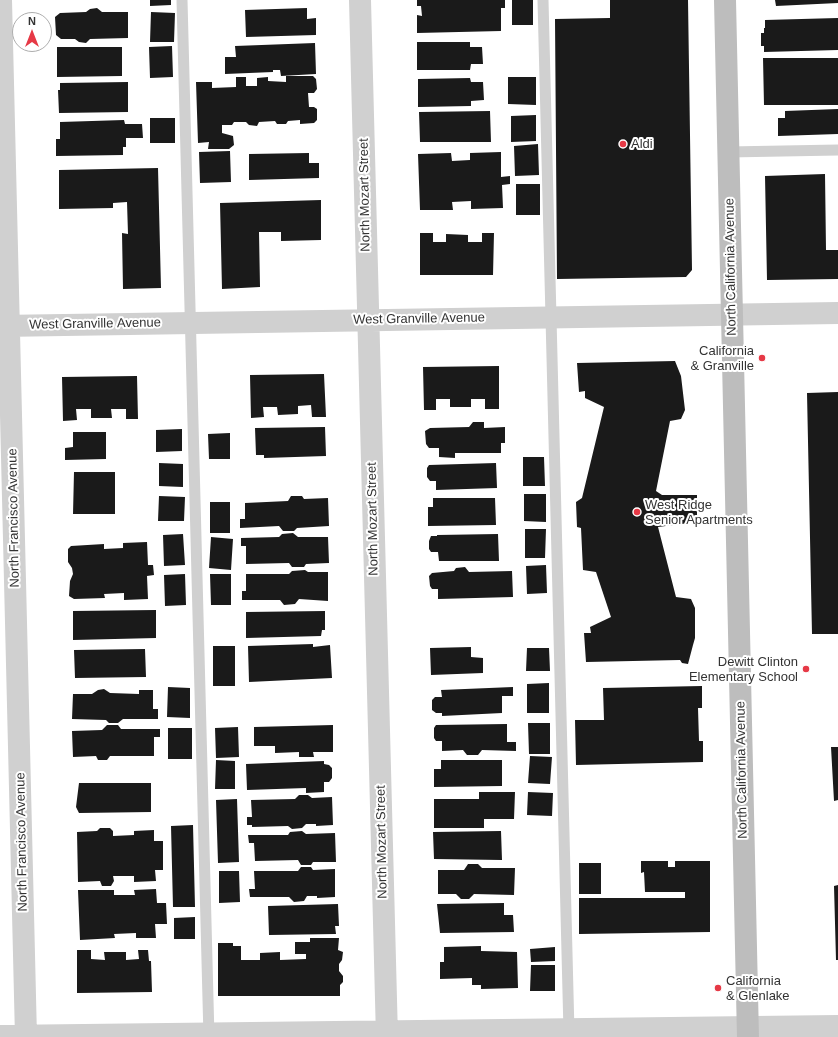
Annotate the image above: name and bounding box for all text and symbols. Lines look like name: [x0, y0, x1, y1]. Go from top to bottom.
north arrow: [12, 12, 52, 52]
text: N: [28, 15, 36, 27]
place label: Aldi: [631, 136, 653, 152]
street label: North Mozart Street: [356, 138, 374, 252]
marker: Aldi: [618, 139, 628, 149]
street label: North California Avenue: [722, 198, 740, 336]
street label: West Granville Avenue: [353, 310, 485, 328]
street label: West Granville Avenue: [29, 315, 161, 333]
place label: California & Granville: [690, 343, 754, 374]
marker: California & Granville: [757, 353, 767, 363]
street label: North Francisco Avenue: [5, 448, 23, 588]
street label: North Mozart Street: [364, 462, 382, 576]
place label: West Ridge Senior Apartments: [645, 497, 753, 528]
marker: West Ridge Senior Apartments: [632, 507, 642, 517]
place label: Dewitt Clinton Elementary School: [689, 654, 798, 685]
marker: Dewitt Clinton Elementary School: [801, 664, 811, 674]
street label: North California Avenue: [733, 701, 751, 839]
street label: North Francisco Avenue: [13, 772, 31, 912]
street label: North Mozart Street: [373, 785, 391, 899]
place label: California & Glenlake: [726, 973, 790, 1004]
marker: California & Glenlake: [713, 983, 723, 993]

